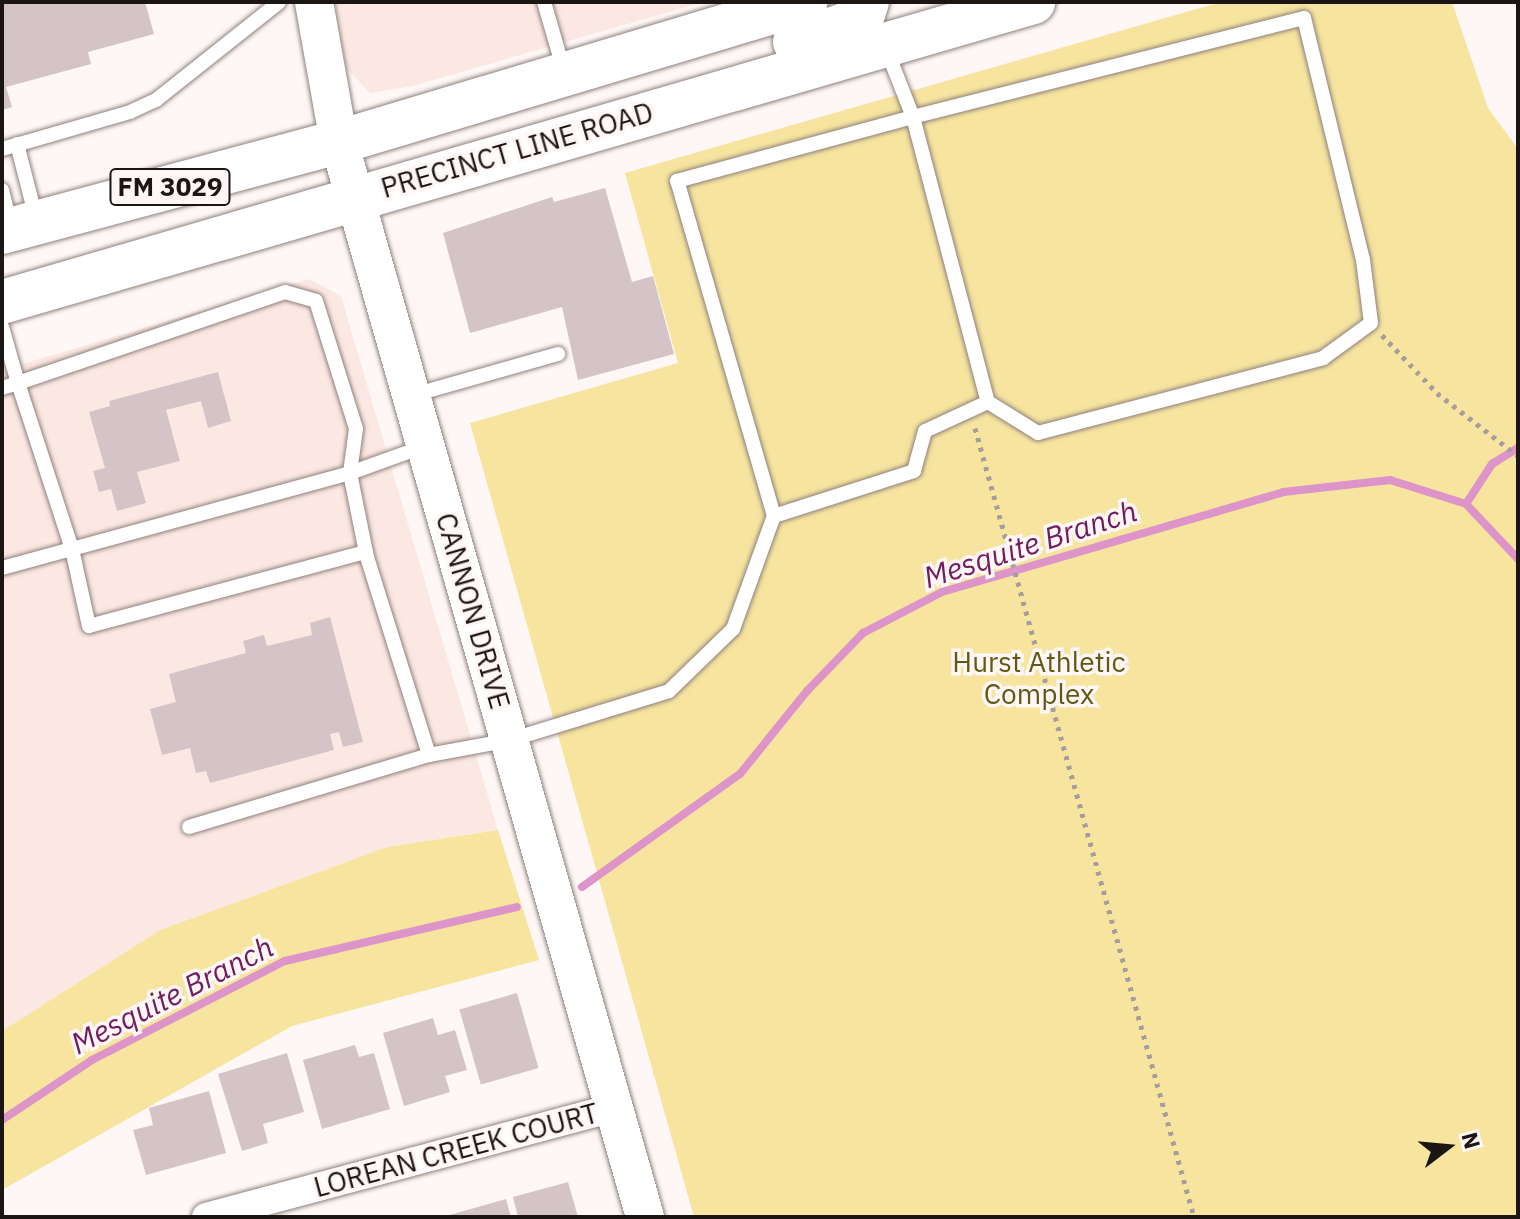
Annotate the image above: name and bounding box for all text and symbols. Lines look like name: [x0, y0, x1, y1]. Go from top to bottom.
street label: PRECINCT LINE ROAD: [377, 95, 657, 205]
road number: FM 3029: [108, 165, 232, 209]
water label: Mesquite Branch: [919, 493, 1141, 595]
street label: CANNON DRIVE: [429, 509, 517, 713]
park label: Hurst Athletic Complex: [952, 645, 1126, 711]
water label: Mesquite Branch: [65, 929, 279, 1061]
street label: LOREAN CREEK COURT: [310, 1096, 602, 1204]
north arrow: [1408, 1107, 1488, 1187]
text: N: [1455, 1129, 1488, 1152]

